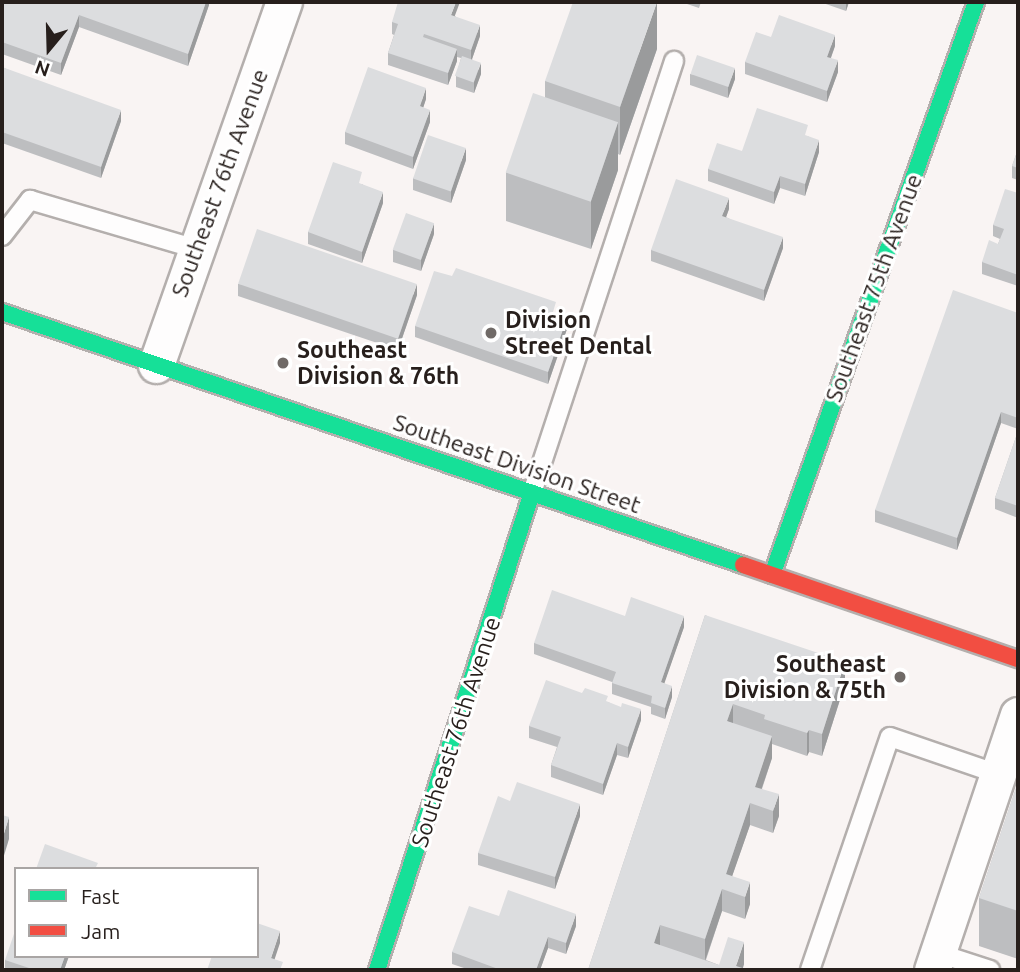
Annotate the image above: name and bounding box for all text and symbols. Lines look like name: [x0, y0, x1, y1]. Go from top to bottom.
north arrow: [14, 14, 84, 84]
text: N: [32, 56, 52, 82]
street label: Southeast 76th Avenue: [166, 65, 274, 301]
street label: Southeast 75th Avenue: [820, 170, 928, 406]
place label: Division Street Dental: [505, 306, 652, 360]
marker: Division Street Dental: [483, 325, 499, 341]
place label: Southeast Division & 76th: [297, 336, 459, 390]
marker: Southeast Division & 76th: [275, 355, 291, 371]
street label: Southeast Division Street: [390, 409, 644, 519]
street label: Southeast 76th Avenue: [406, 613, 506, 851]
place label: Southeast Division & 75th: [724, 650, 886, 704]
marker: Southeast Division & 75th: [892, 669, 908, 685]
legend: [14, 867, 259, 958]
text: Fast: [81, 884, 119, 908]
text: Jam: [81, 919, 120, 943]

